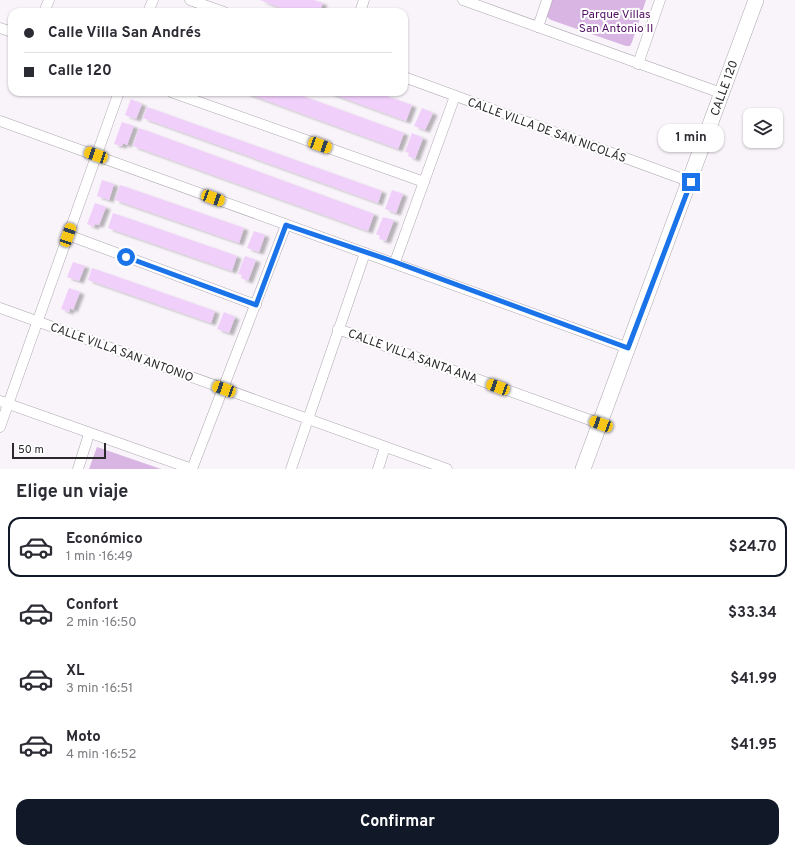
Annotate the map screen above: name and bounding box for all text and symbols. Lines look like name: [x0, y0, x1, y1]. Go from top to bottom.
park label: Parque Villas San Antonio II: [579, 7, 653, 37]
text: Calle Villa San Andrés: [48, 24, 201, 43]
street label: CALLE 120: [707, 58, 742, 119]
text: Calle 120: [48, 62, 112, 81]
street label: CALLE VILLA DE SAN NICOLÁS: [465, 95, 628, 167]
map controls: [743, 108, 783, 148]
button: layers: [743, 108, 783, 148]
callout: 1 min: [658, 124, 724, 152]
text: 1 min: [675, 130, 707, 146]
car: [307, 135, 333, 155]
car: [83, 145, 109, 165]
route end: [682, 173, 700, 191]
car: [200, 188, 226, 208]
car: [58, 222, 78, 248]
route start: [117, 248, 135, 266]
street label: CALLE VILLA SAN ANTONIO: [48, 320, 195, 386]
street label: CALLE VILLA SANTA ANA: [346, 326, 480, 388]
car: [485, 377, 511, 397]
car: [211, 379, 237, 399]
car: [588, 414, 614, 434]
scale bar: [12, 441, 106, 460]
text: 50 m: [18, 443, 44, 457]
text: Elige un viaje: [16, 481, 128, 504]
icon: car: [18, 529, 54, 565]
text: Económico: [66, 530, 143, 549]
text: $24.70: [729, 538, 777, 557]
text: 1 min · 16:49: [66, 549, 133, 565]
icon: car: [18, 595, 54, 631]
text: Confort: [66, 596, 118, 615]
text: $33.34: [728, 604, 777, 623]
text: 2 min · 16:50: [66, 615, 137, 631]
icon: car: [18, 661, 54, 697]
text: XL: [66, 662, 84, 681]
text: $41.99: [730, 670, 777, 689]
text: 3 min · 16:51: [66, 681, 133, 697]
icon: car: [18, 727, 54, 763]
text: Moto: [66, 728, 101, 747]
text: $41.95: [730, 736, 777, 755]
text: 4 min · 16:52: [66, 747, 136, 763]
button: Confirmar: [16, 799, 779, 845]

